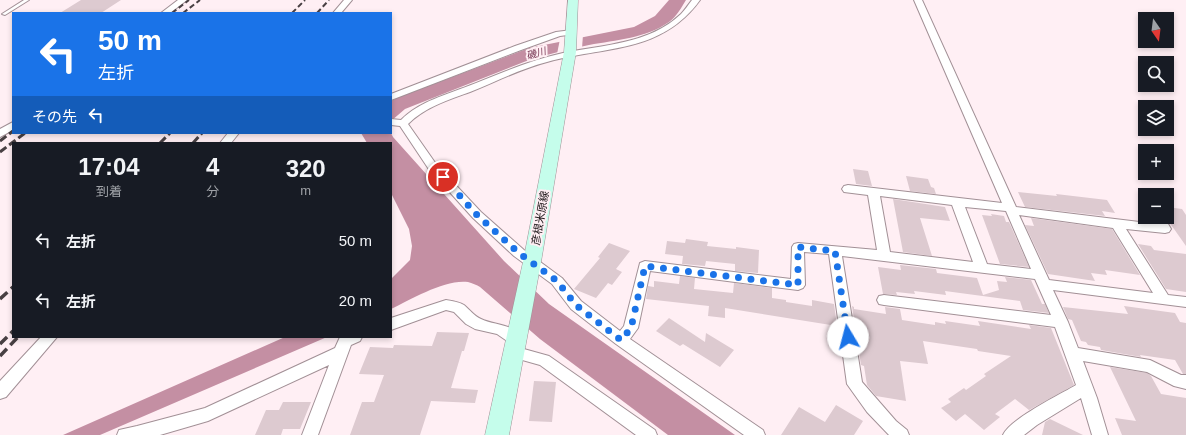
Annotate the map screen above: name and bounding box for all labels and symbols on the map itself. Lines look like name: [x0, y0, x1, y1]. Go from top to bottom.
north arrow: [1138, 12, 1174, 48]
water label: 磯川: [525, 45, 548, 62]
pin: [426, 160, 460, 194]
street label: 彦根米原線: [529, 190, 551, 246]
position arrow: [827, 316, 869, 358]

